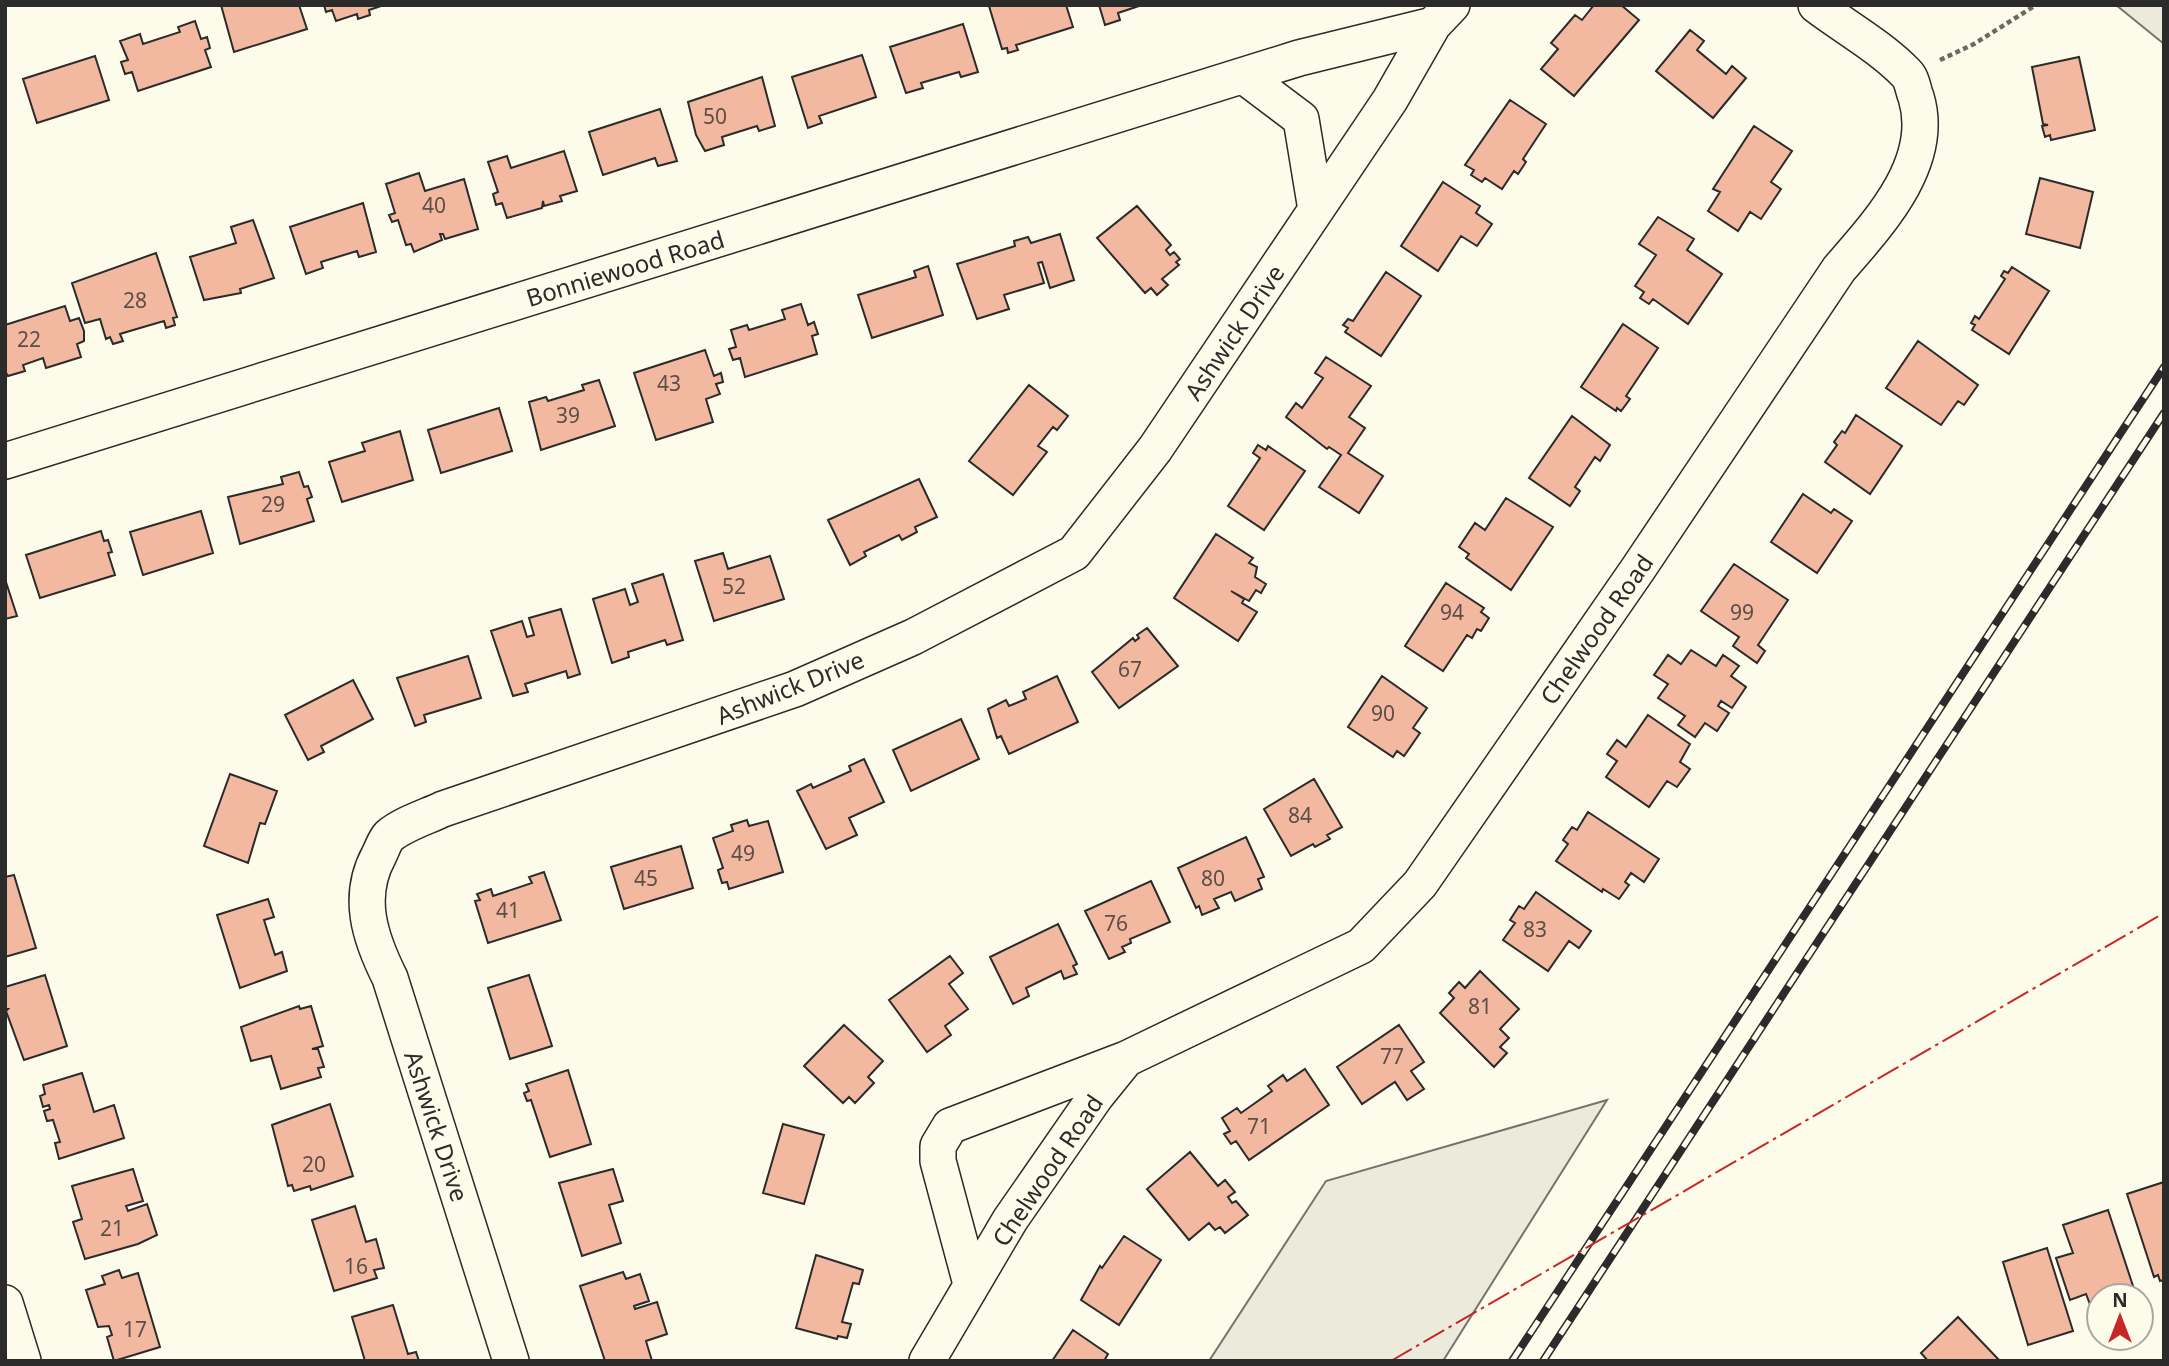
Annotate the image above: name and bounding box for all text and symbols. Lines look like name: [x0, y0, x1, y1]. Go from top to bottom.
house number: 50: [703, 102, 727, 130]
house number: 40: [422, 191, 446, 219]
street label: Bonniewood Road: [522, 222, 728, 314]
street label: Ashwick Drive: [1177, 258, 1291, 406]
house number: 28: [123, 286, 147, 314]
house number: 22: [17, 325, 41, 353]
house number: 43: [657, 369, 681, 397]
house number: 39: [556, 401, 580, 429]
house number: 29: [261, 490, 285, 518]
street label: Chelwood Road: [1532, 547, 1660, 711]
house number: 52: [722, 572, 746, 600]
house number: 94: [1440, 598, 1464, 626]
house number: 99: [1730, 598, 1754, 626]
street label: Ashwick Drive: [711, 642, 869, 732]
house number: 67: [1118, 655, 1142, 683]
house number: 90: [1371, 699, 1395, 727]
house number: 84: [1288, 801, 1312, 829]
house number: 49: [731, 839, 755, 867]
house number: 45: [634, 864, 658, 892]
house number: 80: [1201, 864, 1225, 892]
house number: 41: [496, 896, 520, 924]
house number: 76: [1104, 909, 1128, 937]
house number: 83: [1523, 915, 1547, 943]
house number: 81: [1468, 992, 1492, 1020]
house number: 77: [1380, 1042, 1404, 1070]
street label: Ashwick Drive: [397, 1046, 477, 1206]
street label: Chelwood Road: [984, 1088, 1110, 1252]
house number: 71: [1247, 1112, 1271, 1140]
house number: 20: [302, 1150, 326, 1178]
house number: 21: [100, 1214, 124, 1242]
house number: 16: [344, 1252, 368, 1280]
north arrow: [2085, 1282, 2155, 1352]
text: N: [2112, 1287, 2128, 1313]
house number: 17: [123, 1315, 147, 1343]

